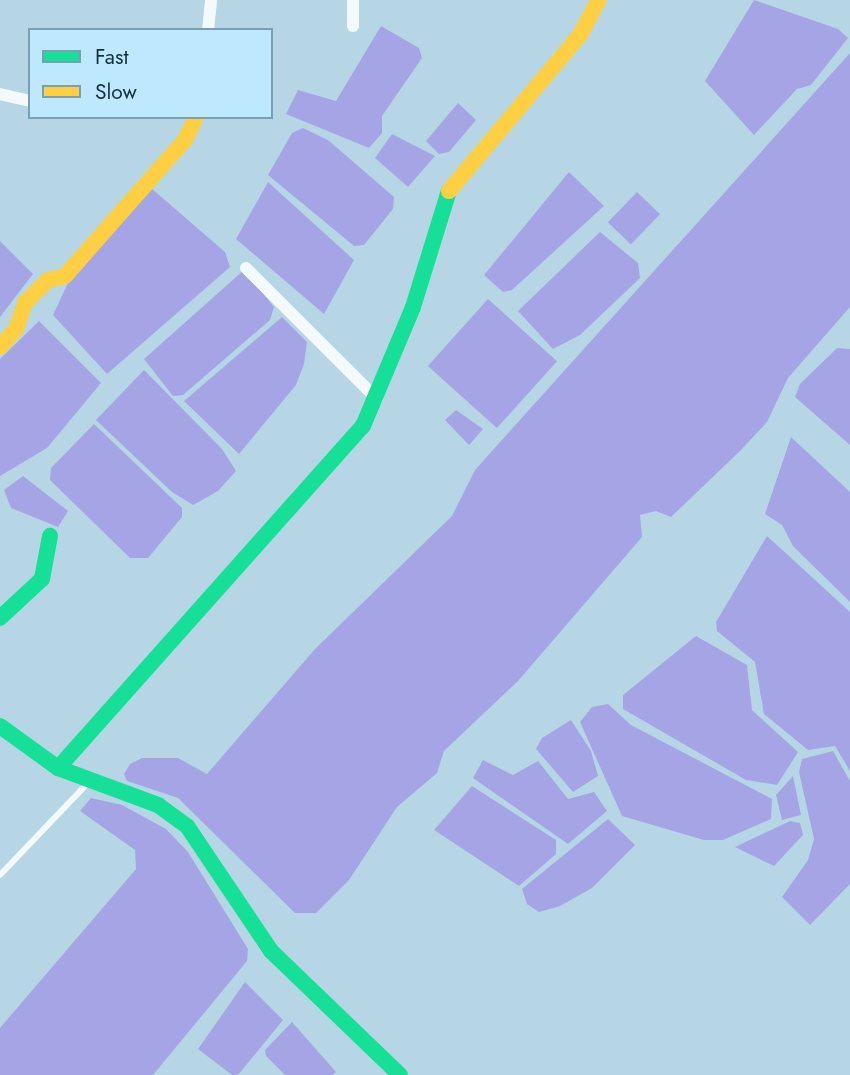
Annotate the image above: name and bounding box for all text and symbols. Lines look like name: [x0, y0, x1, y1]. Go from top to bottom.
legend: [28, 28, 273, 119]
text: Fast: [95, 42, 128, 72]
text: Slow: [95, 77, 137, 107]

